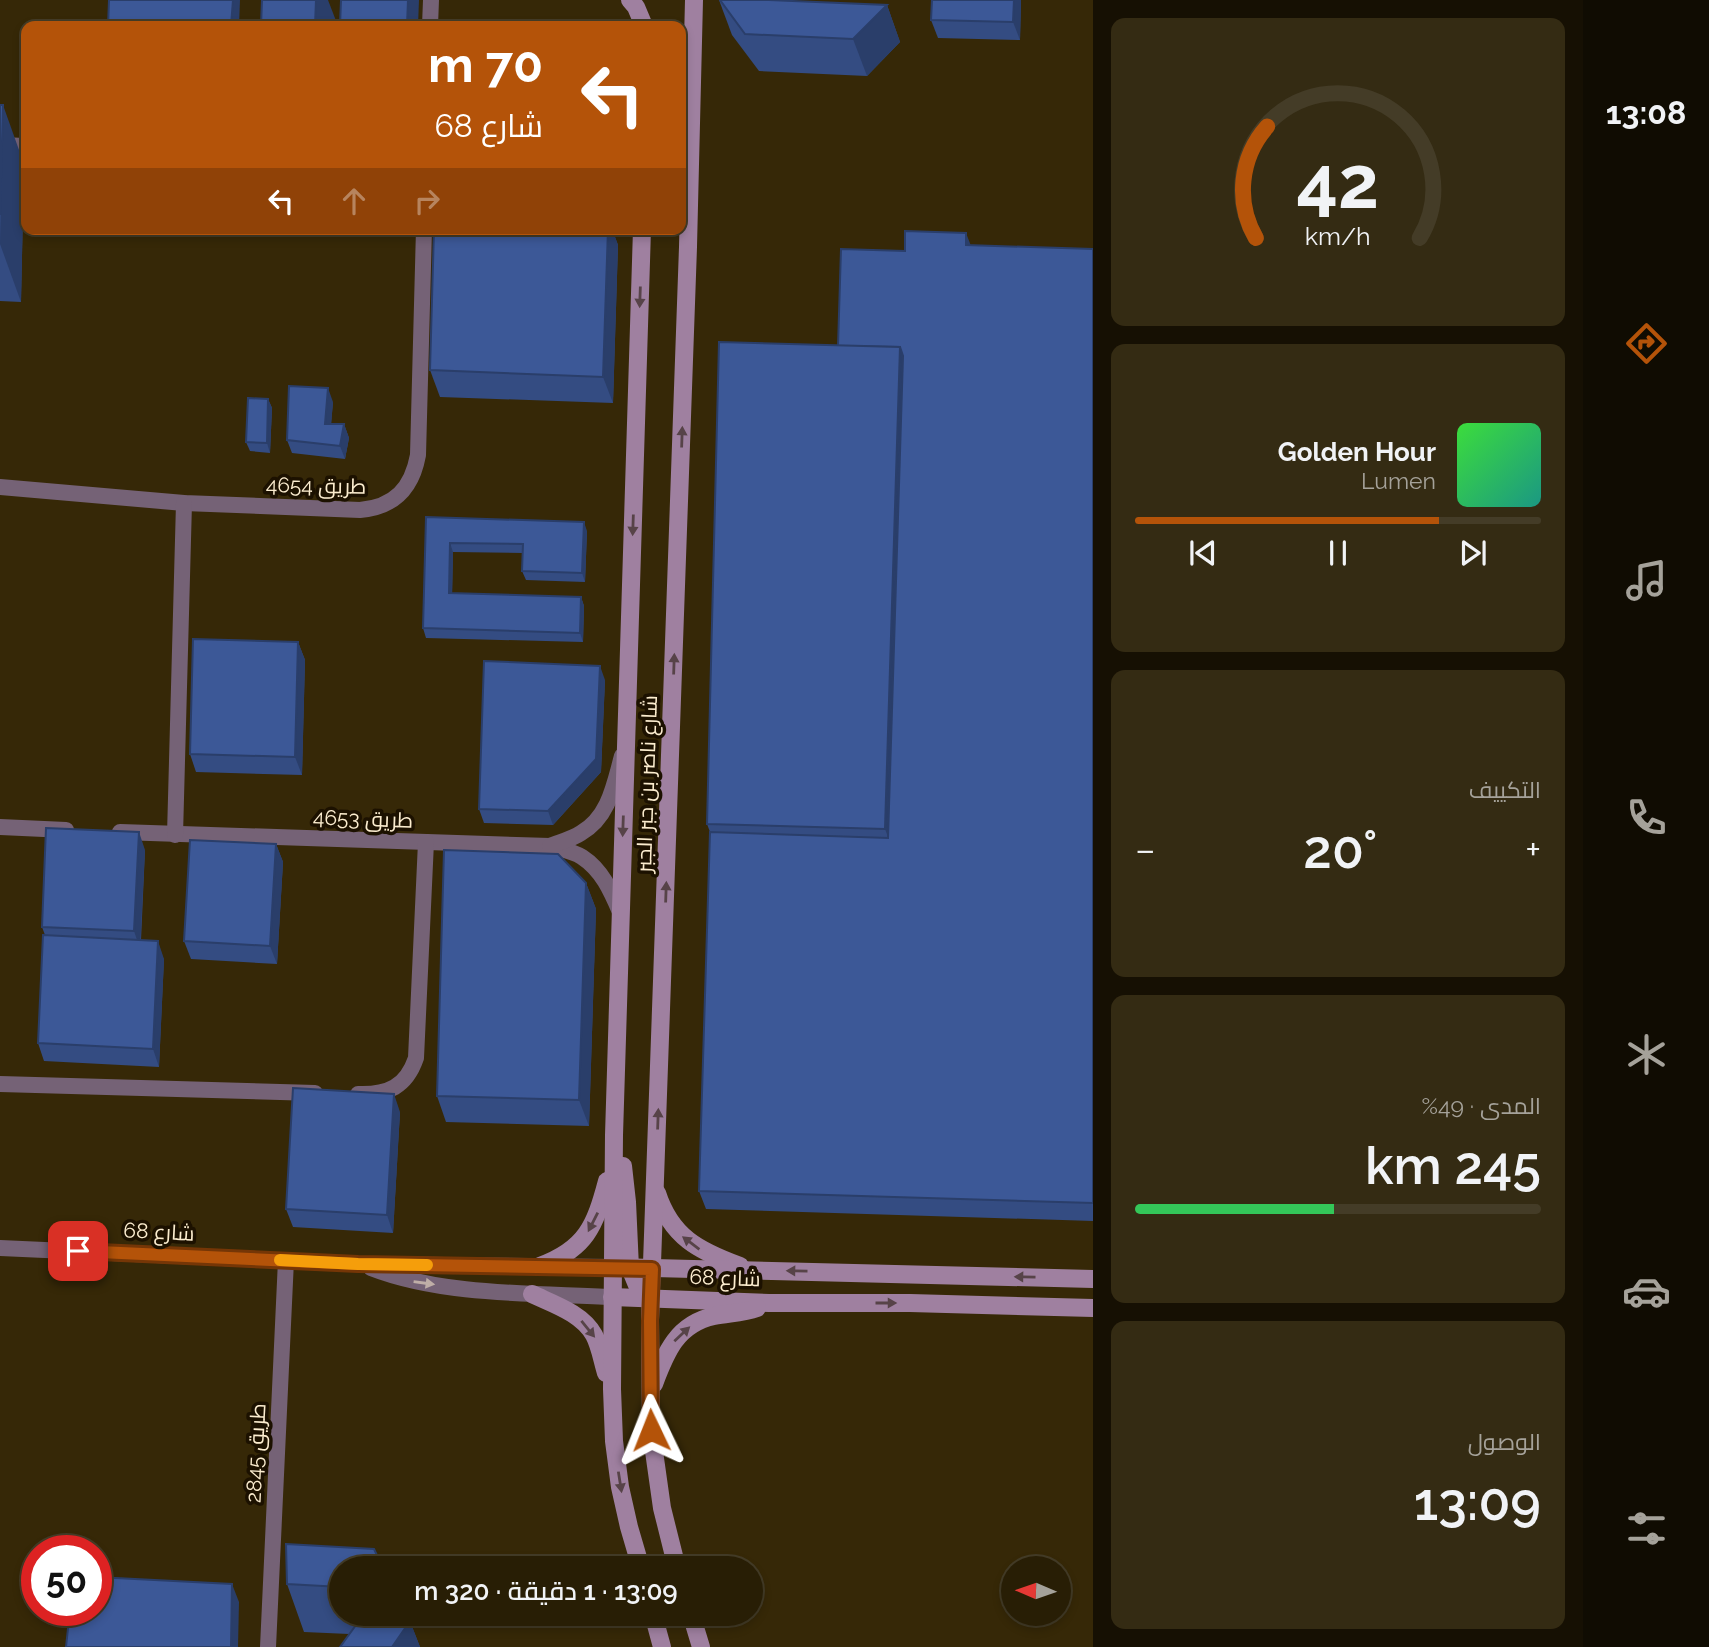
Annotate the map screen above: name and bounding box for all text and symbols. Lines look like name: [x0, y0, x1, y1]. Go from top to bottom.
text: 70 m: [428, 36, 543, 93]
icon: left: [567, 49, 658, 140]
text: 13:08: [1606, 94, 1686, 131]
text: شارع 68: [435, 107, 543, 144]
text: 42: [1297, 140, 1379, 225]
icon: left: [262, 182, 300, 220]
icon: ahead: [335, 182, 373, 220]
icon: right: [408, 182, 446, 220]
text: km/h: [1305, 221, 1371, 251]
one-way arrow: [634, 287, 645, 309]
icon: directions: [1622, 319, 1671, 368]
one-way arrow: [676, 426, 687, 448]
text: Golden Hour: [1278, 437, 1436, 467]
text: Lumen: [1361, 467, 1436, 494]
street label: طريق 4654: [266, 472, 366, 500]
one-way arrow: [627, 514, 638, 536]
icon: previous: [1184, 534, 1222, 572]
icon: pause: [1319, 534, 1357, 572]
icon: next: [1454, 534, 1492, 572]
icon: music: [1622, 556, 1671, 605]
one-way arrow: [668, 653, 679, 675]
street label: شارع ناصر بن جبر الجبر: [631, 695, 664, 874]
text: التكييف: [1469, 776, 1541, 803]
icon: phone: [1622, 793, 1671, 842]
street label: طريق 4653: [313, 804, 413, 834]
one-way arrow: [617, 815, 628, 837]
text: 20°: [1303, 819, 1377, 880]
text: −: [1135, 827, 1155, 872]
text: +: [1525, 827, 1541, 872]
one-way arrow: [660, 880, 671, 902]
icon: climate: [1622, 1030, 1671, 1079]
text: المدى · 49%: [1421, 1092, 1541, 1119]
one-way arrow: [652, 1108, 663, 1130]
text: 245 km: [1365, 1135, 1541, 1196]
one-way arrow: [587, 1212, 598, 1232]
street label: شارع 68: [123, 1217, 195, 1248]
pin: [48, 1221, 108, 1281]
icon: arrive: [59, 1232, 97, 1270]
one-way arrow: [683, 1235, 701, 1250]
street label: شارع 68: [689, 1264, 761, 1293]
one-way arrow: [786, 1266, 808, 1277]
icon: car: [1622, 1267, 1671, 1316]
one-way arrow: [1014, 1271, 1036, 1282]
one-way arrow: [413, 1278, 435, 1289]
one-way arrow: [876, 1297, 898, 1309]
one-way arrow: [580, 1319, 595, 1337]
one-way arrow: [673, 1326, 690, 1342]
position arrow: [614, 1393, 688, 1467]
street label: طريق 2845: [240, 1403, 272, 1503]
text: الوصول: [1468, 1428, 1541, 1455]
one-way arrow: [615, 1471, 626, 1493]
text: 13:09: [1414, 1471, 1541, 1532]
icon: filters: [1622, 1504, 1671, 1553]
speed limit sign: 50: [21, 1535, 112, 1626]
north arrow: [1001, 1556, 1071, 1626]
map controls: [1001, 1556, 1071, 1626]
text: 13:09 · 1 دقيقة · 320 m: [414, 1576, 678, 1606]

